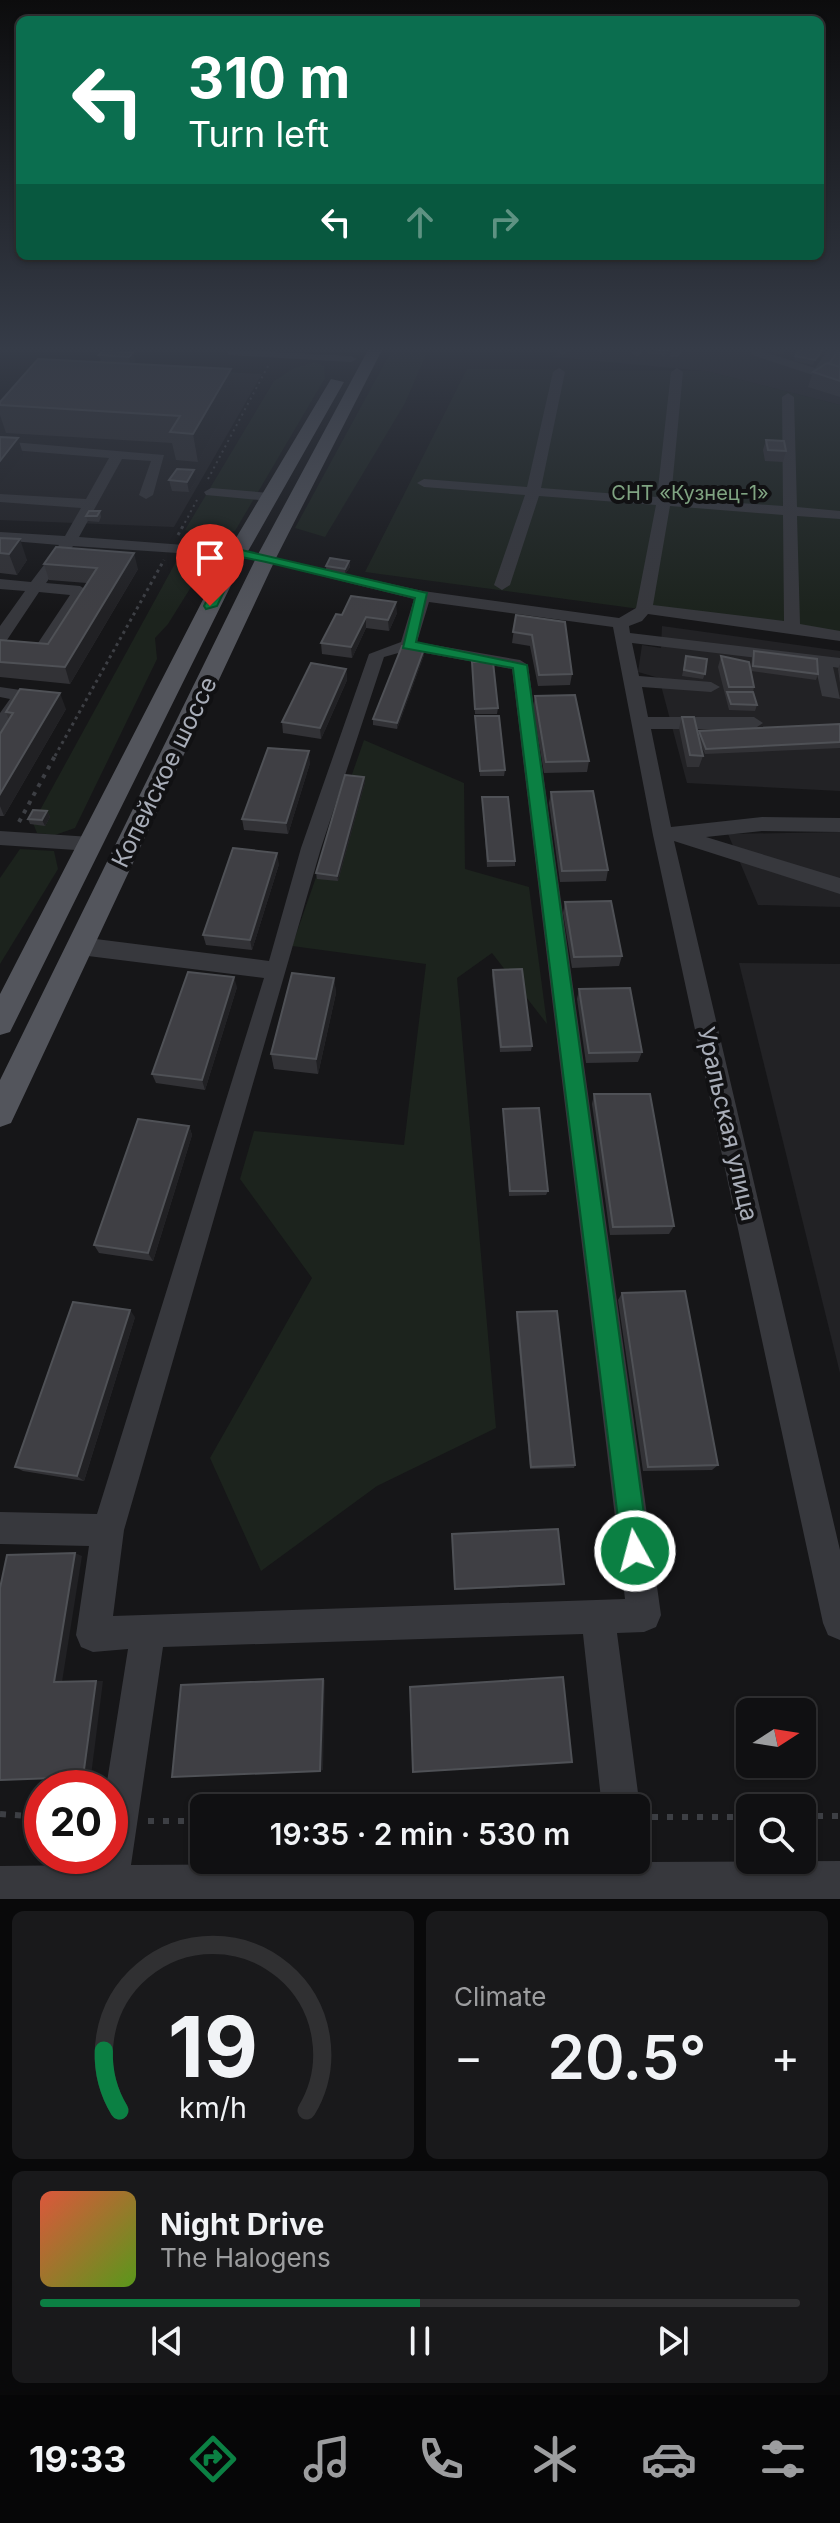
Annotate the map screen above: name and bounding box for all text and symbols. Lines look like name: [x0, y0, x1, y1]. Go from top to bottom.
text: 310 m: [188, 44, 350, 112]
icon: left: [56, 48, 160, 152]
text: Turn left: [188, 112, 329, 156]
icon: left: [314, 200, 358, 244]
icon: ahead: [398, 200, 442, 244]
icon: right: [482, 200, 526, 244]
park label: СНТ «Кузнец-1»: [611, 481, 769, 505]
pin: [176, 524, 244, 606]
icon: arrive: [188, 536, 232, 580]
street label: Копейское шоссе: [105, 672, 223, 872]
street label: Уральская улица: [692, 1024, 764, 1224]
position arrow: [593, 1509, 677, 1593]
north arrow: [736, 1698, 816, 1778]
map controls: [736, 1698, 816, 1874]
speed limit sign: 20: [24, 1770, 128, 1874]
button: search: [736, 1794, 816, 1874]
text: 19:35 · 2 min · 530 m: [270, 1816, 570, 1852]
text: Climate: [454, 1981, 546, 2012]
text: 19: [168, 1996, 258, 2097]
text: 20.5°: [548, 2021, 706, 2093]
text: −: [454, 2030, 483, 2084]
text: +: [771, 2030, 800, 2084]
text: km/h: [179, 2090, 247, 2125]
text: Night Drive: [160, 2206, 324, 2242]
text: The Halogens: [160, 2242, 331, 2273]
icon: previous: [145, 2319, 189, 2363]
icon: pause: [398, 2319, 442, 2363]
icon: next: [651, 2319, 695, 2363]
icon: directions: [185, 2431, 241, 2487]
icon: music: [299, 2431, 355, 2487]
icon: phone: [413, 2431, 469, 2487]
icon: climate: [527, 2431, 583, 2487]
icon: car: [641, 2431, 697, 2487]
icon: filters: [755, 2431, 811, 2487]
text: 19:33: [29, 2437, 126, 2481]

